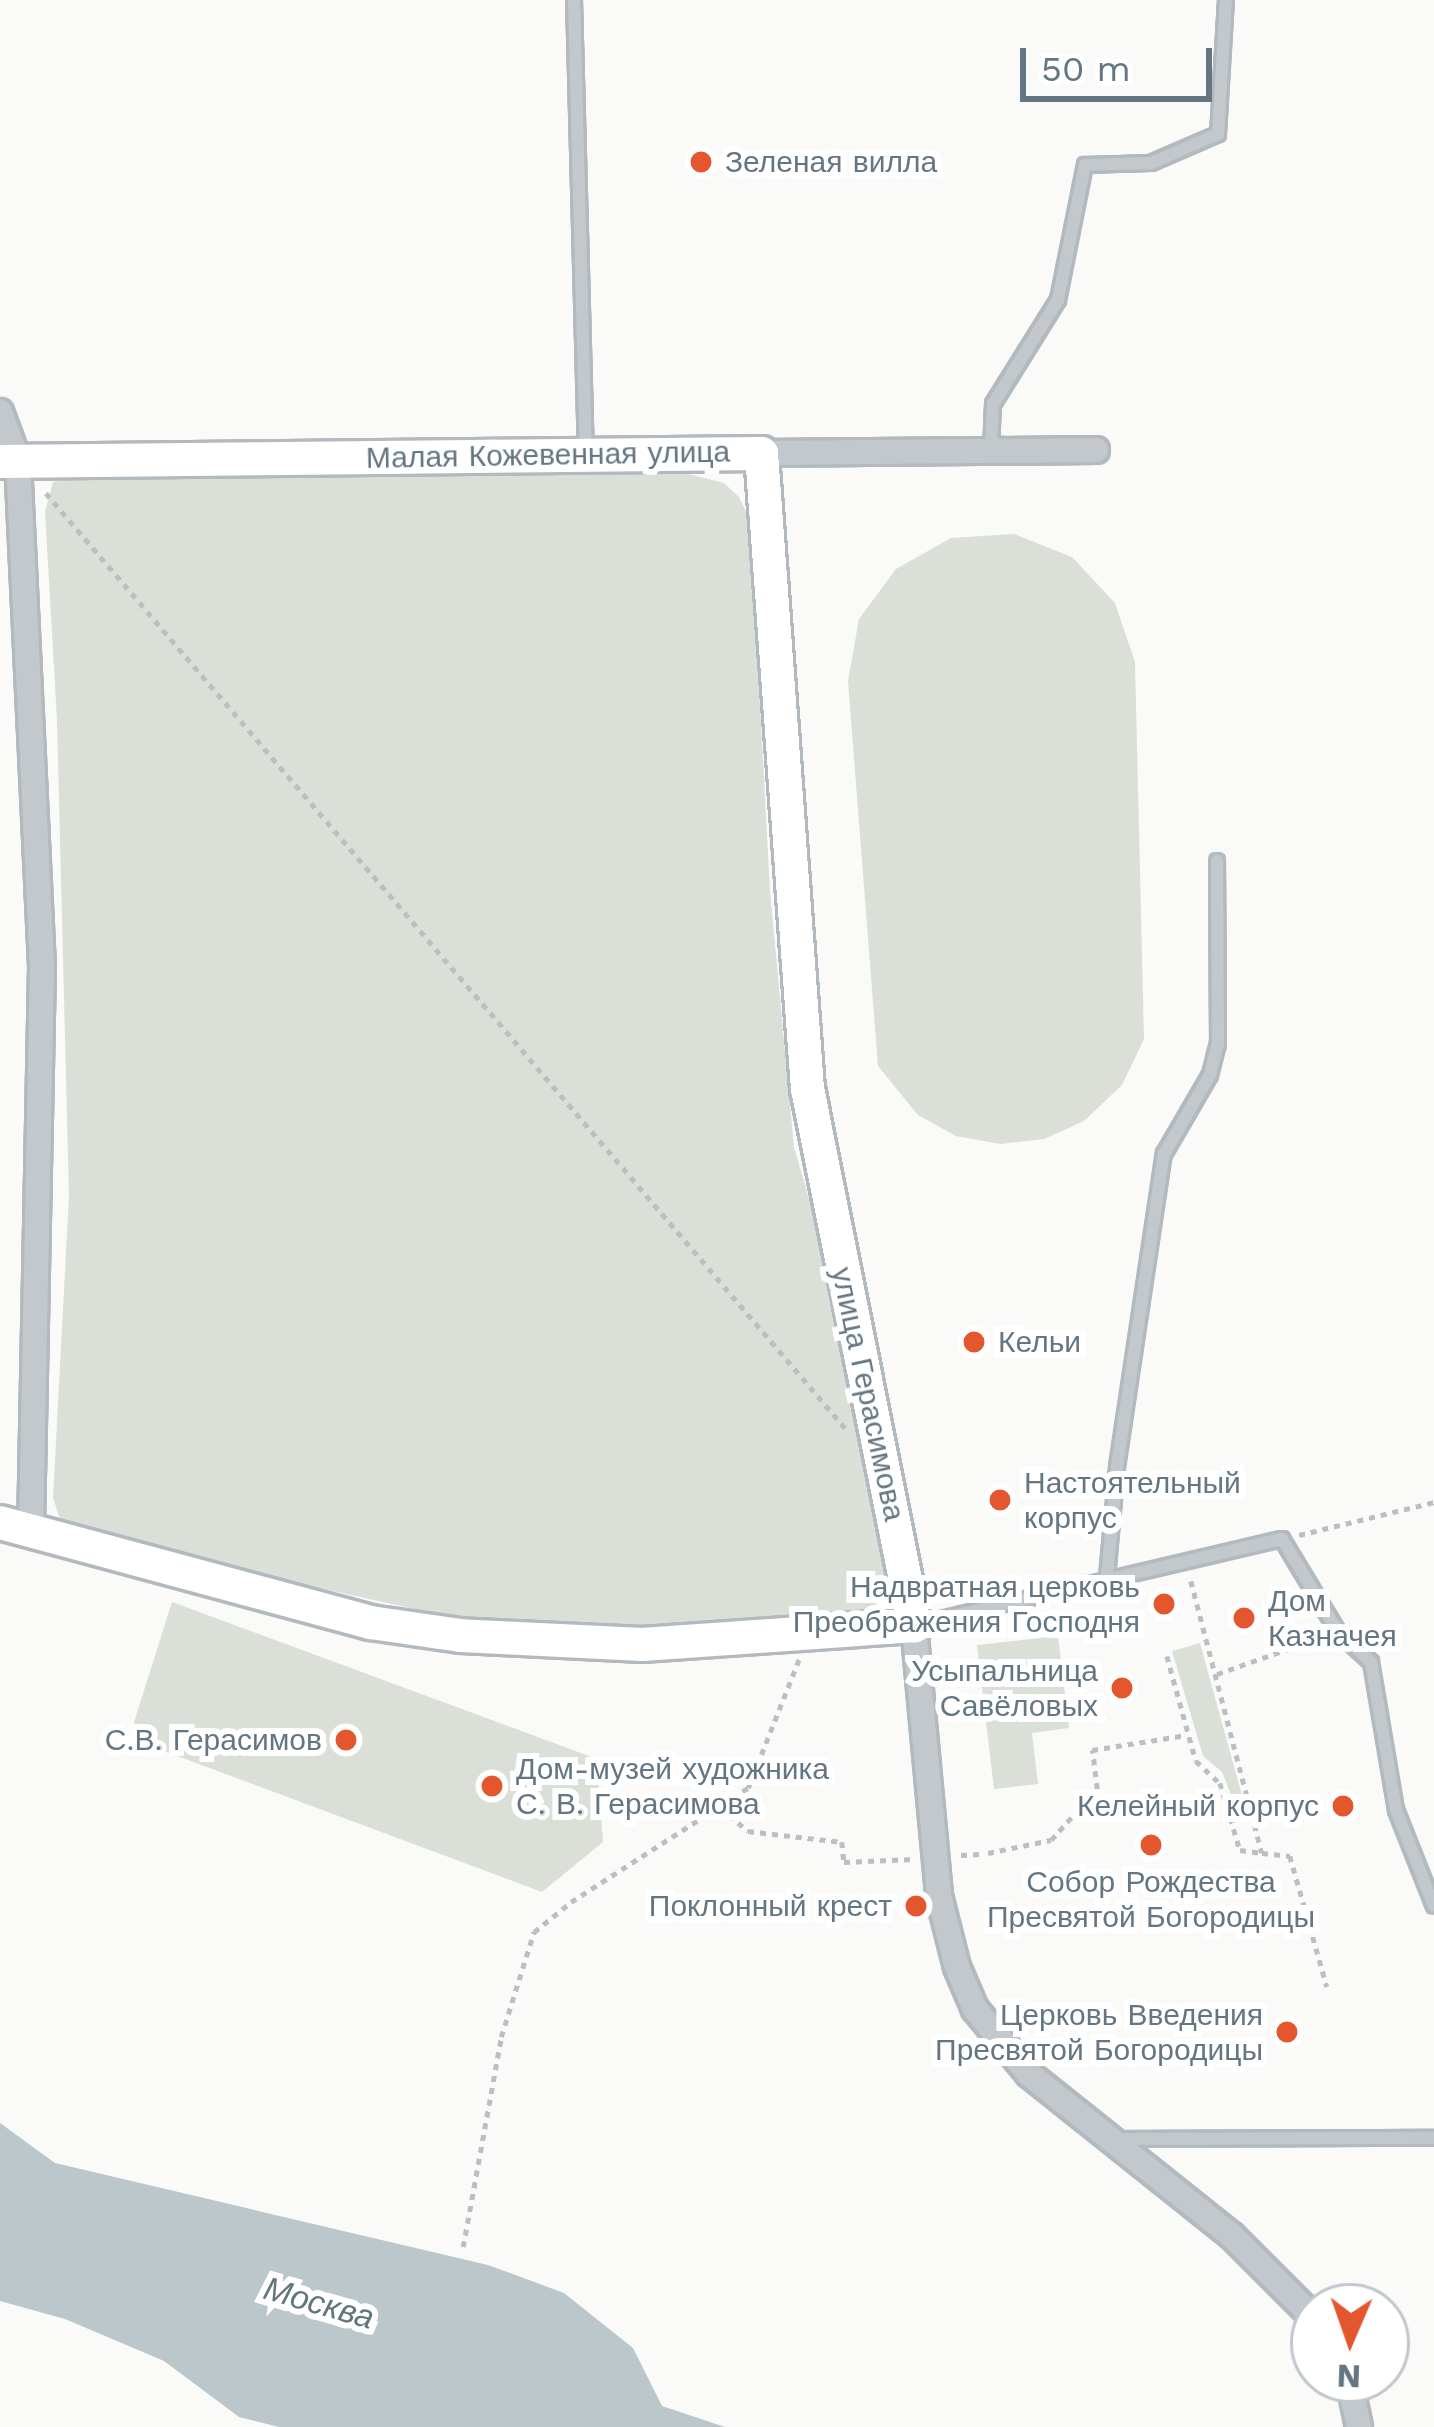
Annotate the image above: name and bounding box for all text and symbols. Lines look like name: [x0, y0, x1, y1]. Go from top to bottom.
scale bar: [1026, 24, 1218, 98]
text: 50 m: [1041, 48, 1131, 90]
place label: Зеленая вилла: [725, 144, 937, 180]
marker: Зеленая вилла: [688, 149, 714, 175]
street label: Малая Кожевенная улица: [366, 434, 730, 476]
street label: улица Герасимова: [824, 1264, 912, 1524]
place label: Кельи: [998, 1324, 1081, 1360]
marker: Кельи: [961, 1329, 987, 1355]
place label: Настоятельный корпус: [1024, 1465, 1241, 1536]
marker: Настоятельный корпус: [987, 1487, 1013, 1513]
place label: Надвратная церковь Преображения Господня: [793, 1569, 1140, 1640]
place label: Дом Казначея: [1268, 1583, 1397, 1654]
marker: Надвратная церковь Преображения Господня: [1151, 1591, 1177, 1617]
marker: Дом Казначея: [1231, 1605, 1257, 1631]
place label: Усыпальница Савёловых: [911, 1653, 1098, 1724]
marker: Усыпальница Савёловых: [1109, 1675, 1135, 1701]
place label: С.В. Герасимов: [105, 1722, 322, 1758]
marker: С.В. Герасимов: [333, 1727, 359, 1753]
place label: Дом-музей художника С. В. Герасимова: [516, 1751, 829, 1822]
marker: Дом-музей художника С. В. Герасимова: [479, 1773, 505, 1799]
place label: Келейный корпус: [1077, 1788, 1319, 1824]
marker: Келейный корпус: [1330, 1793, 1356, 1819]
marker: Собор Рождества Пресвятой Богородицы: [1138, 1832, 1164, 1858]
place label: Собор Рождества Пресвятой Богородицы: [987, 1864, 1315, 1934]
place label: Поклонный крест: [649, 1888, 892, 1924]
marker: Поклонный крест: [903, 1893, 929, 1919]
place label: Церковь Введения Пресвятой Богородицы: [935, 1997, 1263, 2068]
marker: Церковь Введения Пресвятой Богородицы: [1274, 2019, 1300, 2045]
water label: Москва: [259, 2268, 379, 2338]
north arrow: [1290, 2283, 1410, 2403]
text: N: [1336, 2357, 1362, 2396]

